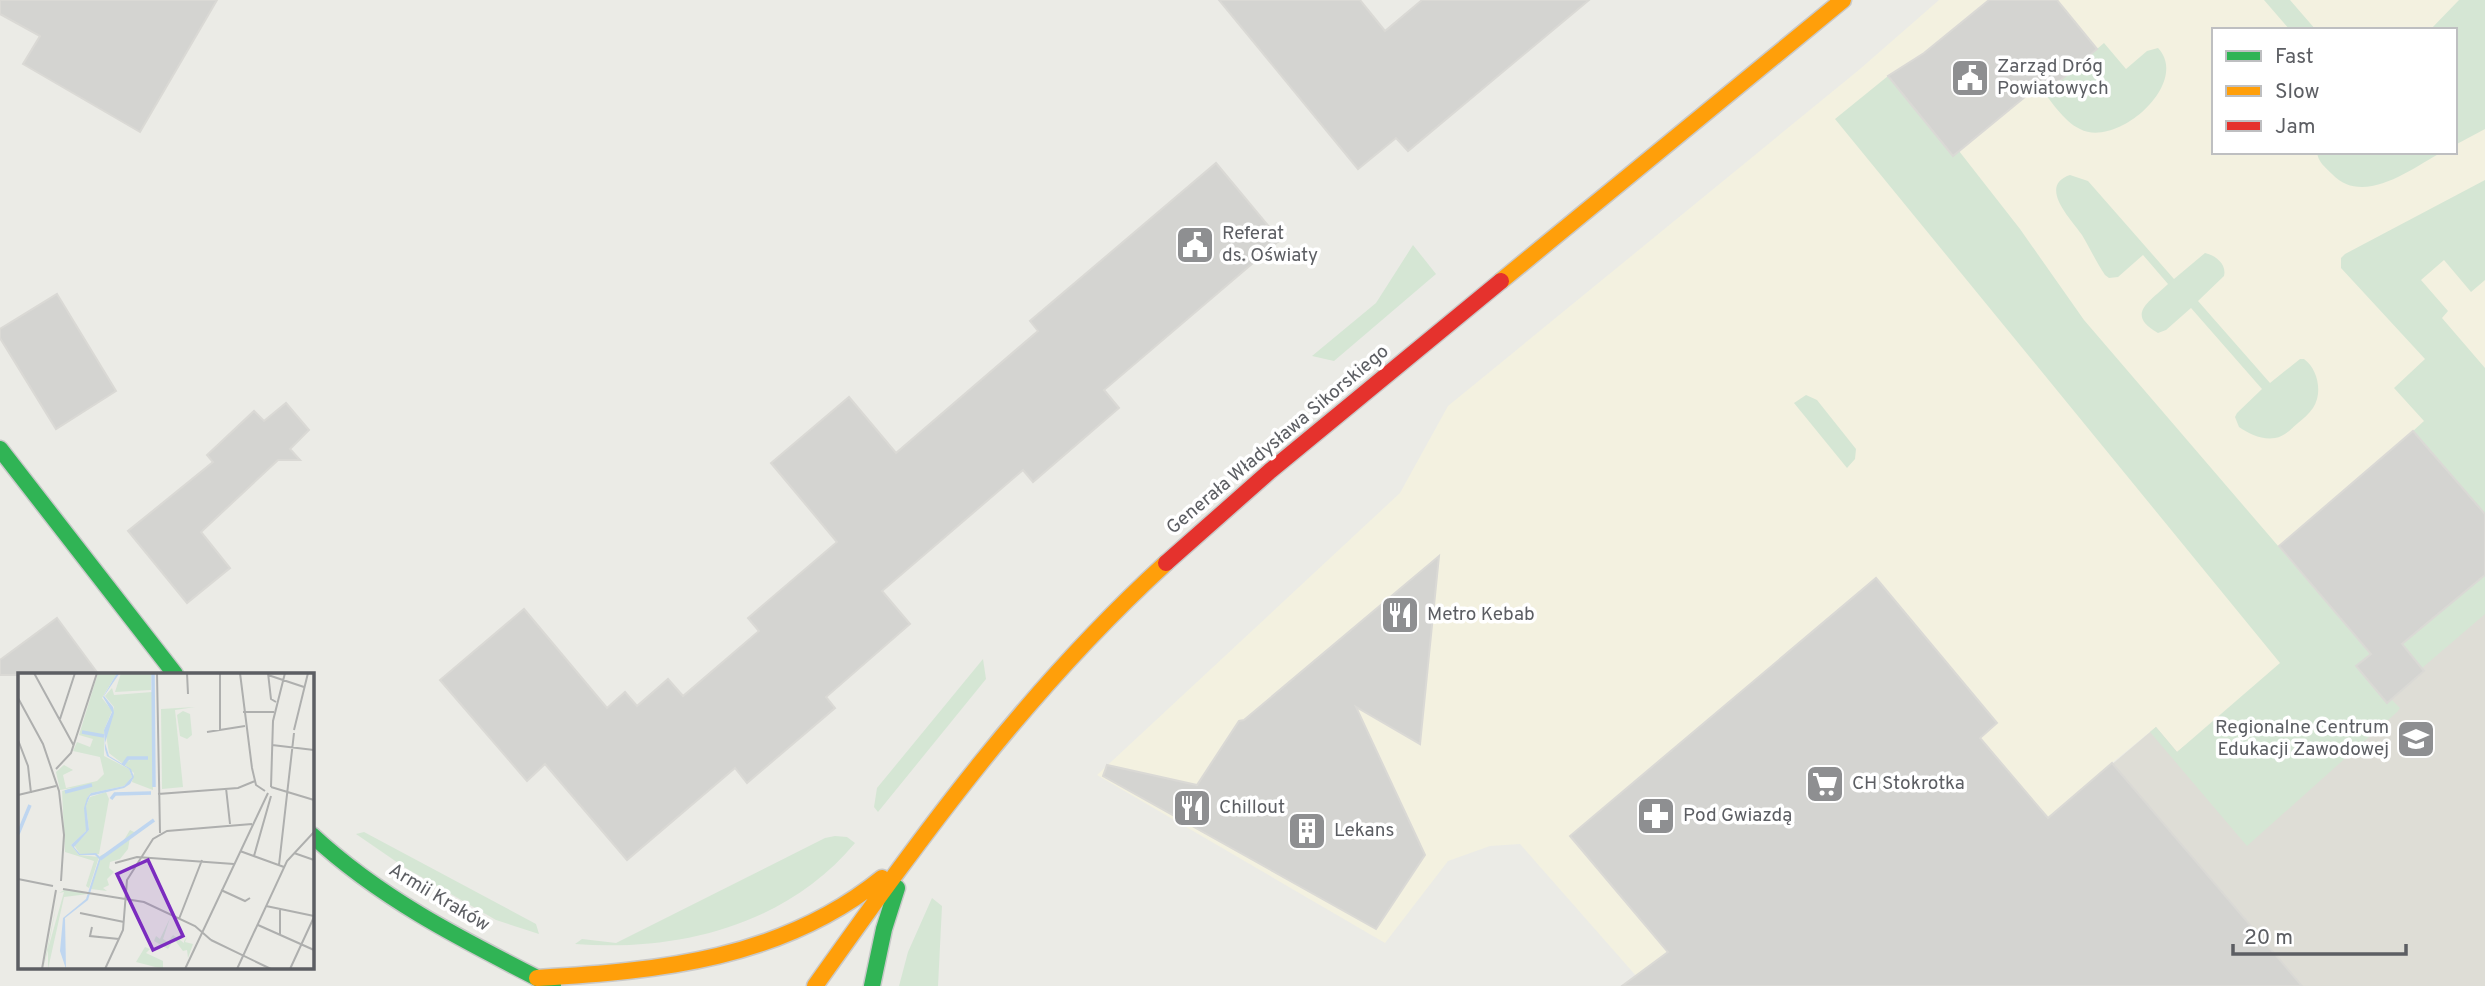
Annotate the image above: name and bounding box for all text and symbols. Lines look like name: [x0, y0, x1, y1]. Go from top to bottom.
legend: [2212, 28, 2457, 154]
text: Fast: [2275, 44, 2314, 71]
place label: Zarząd Dróg Powiatowych: [1997, 55, 2109, 101]
public building icon: Zarząd Dróg Powiatowych: [1949, 57, 1991, 99]
text: Slow: [2275, 79, 2320, 106]
text: Jam: [2275, 114, 2316, 141]
place label: Referat ds. Oświaty: [1222, 222, 1318, 268]
public building icon: Referat ds. Oświaty: [1174, 224, 1216, 266]
street label: Generała Władysława Sikorskiego: [1162, 340, 1394, 540]
restaurant icon: Metro Kebab: [1379, 594, 1421, 636]
place label: Metro Kebab: [1427, 603, 1535, 627]
inset map: [18, 673, 313, 968]
place label: Regionalne Centrum Edukacji Zawodowej: [2215, 716, 2389, 762]
school or university icon: Regionalne Centrum Edukacji Zawodowej: [2395, 718, 2437, 760]
supermarket icon: CH Stokrotka: [1804, 763, 1846, 805]
place label: CH Stokrotka: [1852, 772, 1965, 796]
restaurant icon: Chillout: [1171, 787, 1213, 829]
pharmacy icon: Pod Gwiazdą: [1635, 795, 1677, 837]
place label: Chillout: [1219, 796, 1285, 820]
place label: Pod Gwiazdą: [1683, 804, 1792, 828]
building icon: Lekans: [1286, 810, 1328, 852]
place label: Lekans: [1334, 819, 1394, 843]
street label: Armii Kraków: [384, 858, 494, 938]
scale bar: [2233, 912, 2406, 956]
text: 20 m: [2244, 925, 2293, 952]

